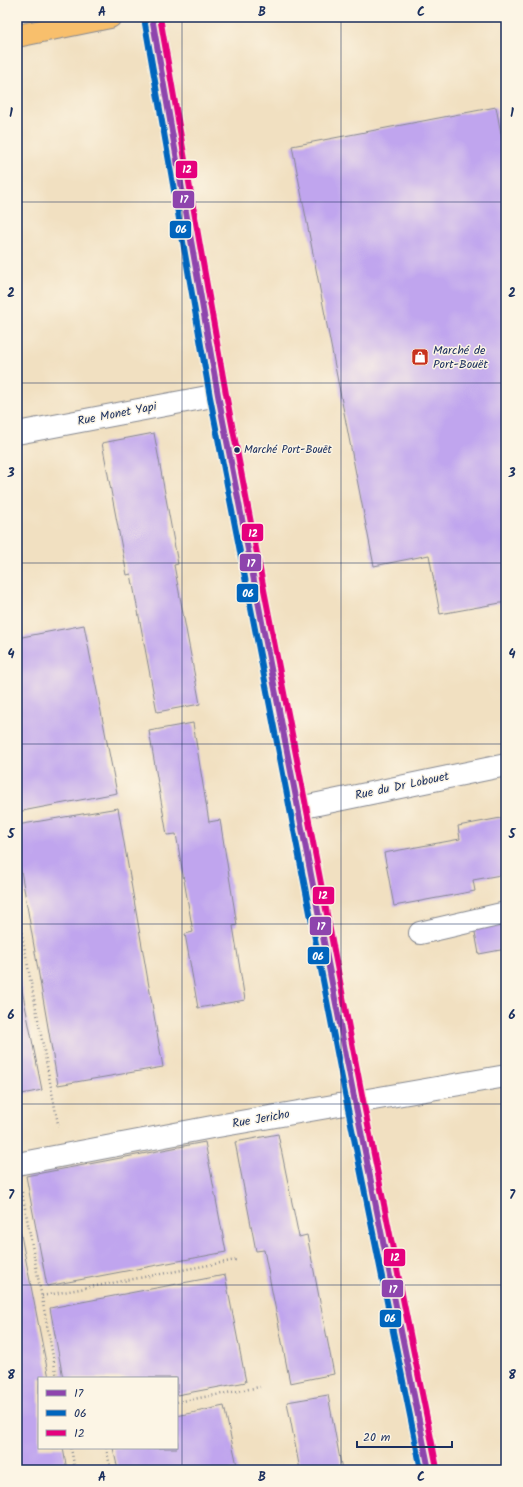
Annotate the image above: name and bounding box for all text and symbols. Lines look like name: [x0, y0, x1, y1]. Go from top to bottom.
text: A: [98, 2, 106, 23]
text: B: [258, 2, 266, 23]
text: C: [417, 2, 425, 23]
text: 1: [9, 103, 13, 124]
text: 1: [510, 103, 514, 124]
line badge: 12: [175, 160, 198, 179]
text: 12: [182, 161, 192, 179]
line badge: 17: [172, 190, 195, 209]
text: 17: [180, 191, 189, 209]
line badge: 06: [169, 220, 192, 239]
text: 06: [175, 221, 187, 239]
text: 2: [7, 283, 15, 304]
text: 2: [508, 283, 516, 304]
place label: Marché de Port-Bouët: [433, 341, 488, 374]
shop icon: Marché de Port-Bouët: [410, 347, 430, 367]
street label: Rue Monet Yapi: [76, 397, 159, 431]
place label: Marché Port-Bouët: [244, 441, 333, 459]
marker: Marché Port-Bouët: [232, 445, 242, 455]
text: 3: [6, 463, 15, 484]
text: 3: [507, 463, 516, 484]
line badge: 12: [241, 523, 264, 542]
text: 12: [248, 525, 258, 543]
line badge: 17: [239, 553, 262, 572]
text: 17: [247, 555, 256, 573]
line badge: 06: [236, 583, 259, 603]
text: 06: [242, 585, 254, 603]
text: 4: [7, 644, 15, 665]
text: 4: [508, 644, 516, 665]
street label: Rue du Dr Lobouet: [353, 767, 451, 805]
text: 5: [7, 824, 16, 845]
text: 5: [508, 824, 517, 845]
line badge: 12: [312, 886, 335, 905]
text: 12: [318, 887, 328, 905]
line badge: 17: [309, 916, 332, 936]
text: 17: [317, 918, 326, 936]
line badge: 06: [307, 946, 330, 965]
text: 06: [312, 948, 324, 966]
text: 6: [7, 1005, 15, 1026]
text: 6: [508, 1005, 516, 1026]
street label: Rue Jericho: [231, 1105, 291, 1133]
text: 7: [8, 1185, 15, 1206]
text: 7: [509, 1185, 516, 1206]
line badge: 12: [383, 1248, 406, 1267]
text: 12: [390, 1249, 400, 1267]
line badge: 17: [381, 1279, 404, 1298]
text: 17: [389, 1281, 398, 1299]
line badge: 06: [379, 1309, 402, 1328]
text: 06: [384, 1310, 396, 1328]
text: 8: [7, 1365, 15, 1386]
text: 8: [508, 1365, 516, 1386]
legend: [38, 1377, 178, 1449]
text: 17: [74, 1384, 84, 1403]
text: 06: [74, 1404, 87, 1423]
scale bar: [357, 1423, 452, 1449]
text: 12: [74, 1424, 85, 1443]
text: 20 m: [363, 1428, 391, 1447]
text: A: [98, 1467, 106, 1487]
text: B: [258, 1467, 266, 1487]
text: C: [417, 1467, 425, 1487]

